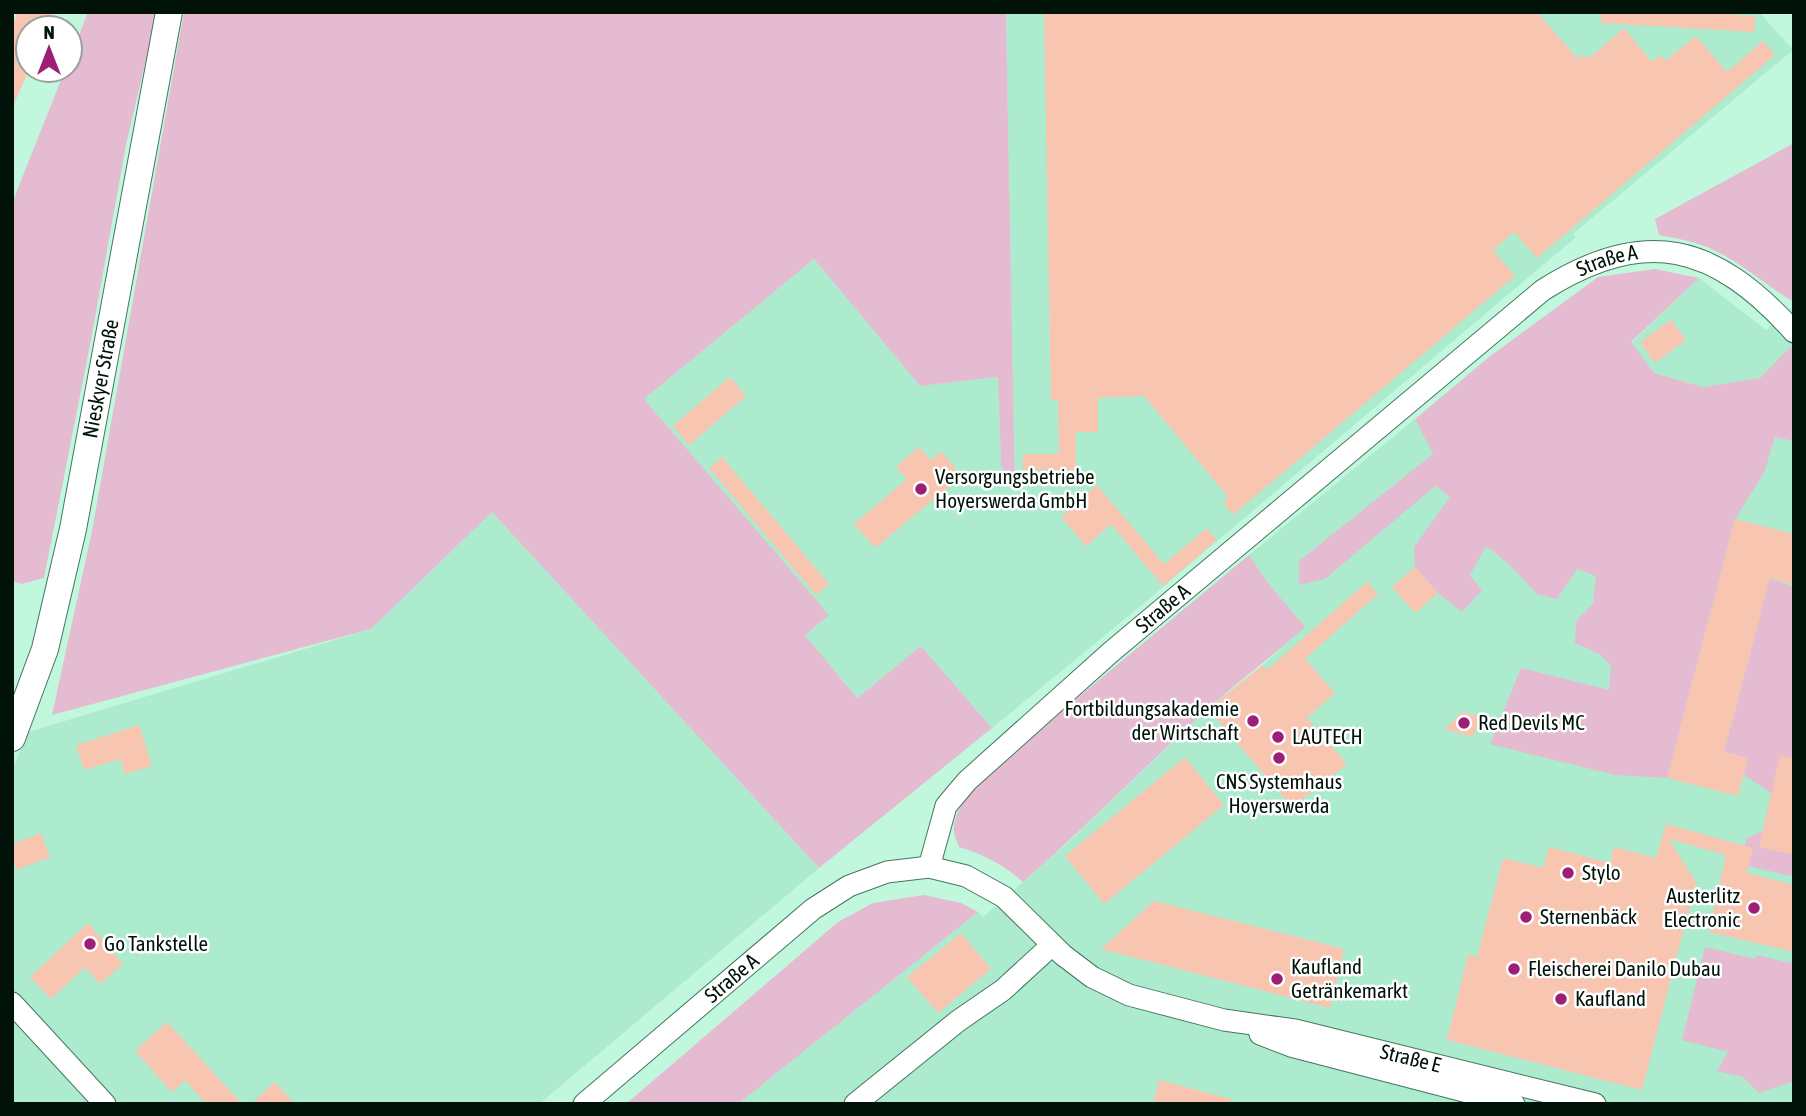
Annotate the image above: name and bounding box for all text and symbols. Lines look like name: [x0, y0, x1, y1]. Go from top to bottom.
north arrow: [14, 14, 84, 84]
text: N: [43, 21, 55, 43]
street label: Straße A: [1572, 239, 1640, 281]
street label: Nieskyer Straße: [77, 317, 123, 440]
place label: Versorgungsbetriebe Hoyerswerda GmbH: [935, 464, 1095, 512]
marker: Versorgungsbetriebe Hoyerswerda GmbH: [913, 481, 929, 497]
street label: Straße A: [1130, 578, 1195, 637]
place label: Fortbildungsakademie der Wirtschaft: [1064, 696, 1239, 744]
place label: Red Devils MC: [1478, 710, 1585, 734]
marker: Fortbildungsakademie der Wirtschaft: [1245, 713, 1261, 729]
marker: Red Devils MC: [1456, 715, 1472, 731]
place label: LAUTECH: [1292, 724, 1363, 748]
marker: LAUTECH: [1270, 729, 1286, 745]
marker: CNS Systemhaus Hoyerswerda: [1271, 750, 1287, 766]
place label: CNS Systemhaus Hoyerswerda: [1216, 769, 1342, 817]
place label: Stylo: [1582, 860, 1621, 884]
marker: Stylo: [1560, 865, 1576, 881]
place label: Austerlitz Electronic: [1664, 883, 1740, 931]
marker: Austerlitz Electronic: [1746, 900, 1762, 916]
place label: Sternenbäck: [1540, 904, 1637, 928]
marker: Sternenbäck: [1518, 909, 1534, 925]
place label: Go Tankstelle: [104, 931, 208, 955]
marker: Go Tankstelle: [82, 936, 98, 952]
street label: Straße A: [699, 947, 763, 1007]
place label: Kaufland Getränkemarkt: [1291, 954, 1408, 1002]
place label: Fleischerei Danilo Dubau: [1528, 956, 1721, 980]
marker: Fleischerei Danilo Dubau: [1506, 961, 1522, 977]
marker: Kaufland Getränkemarkt: [1269, 971, 1285, 987]
place label: Kaufland: [1575, 986, 1646, 1010]
marker: Kaufland: [1553, 991, 1569, 1007]
street label: Straße E: [1378, 1038, 1444, 1077]

